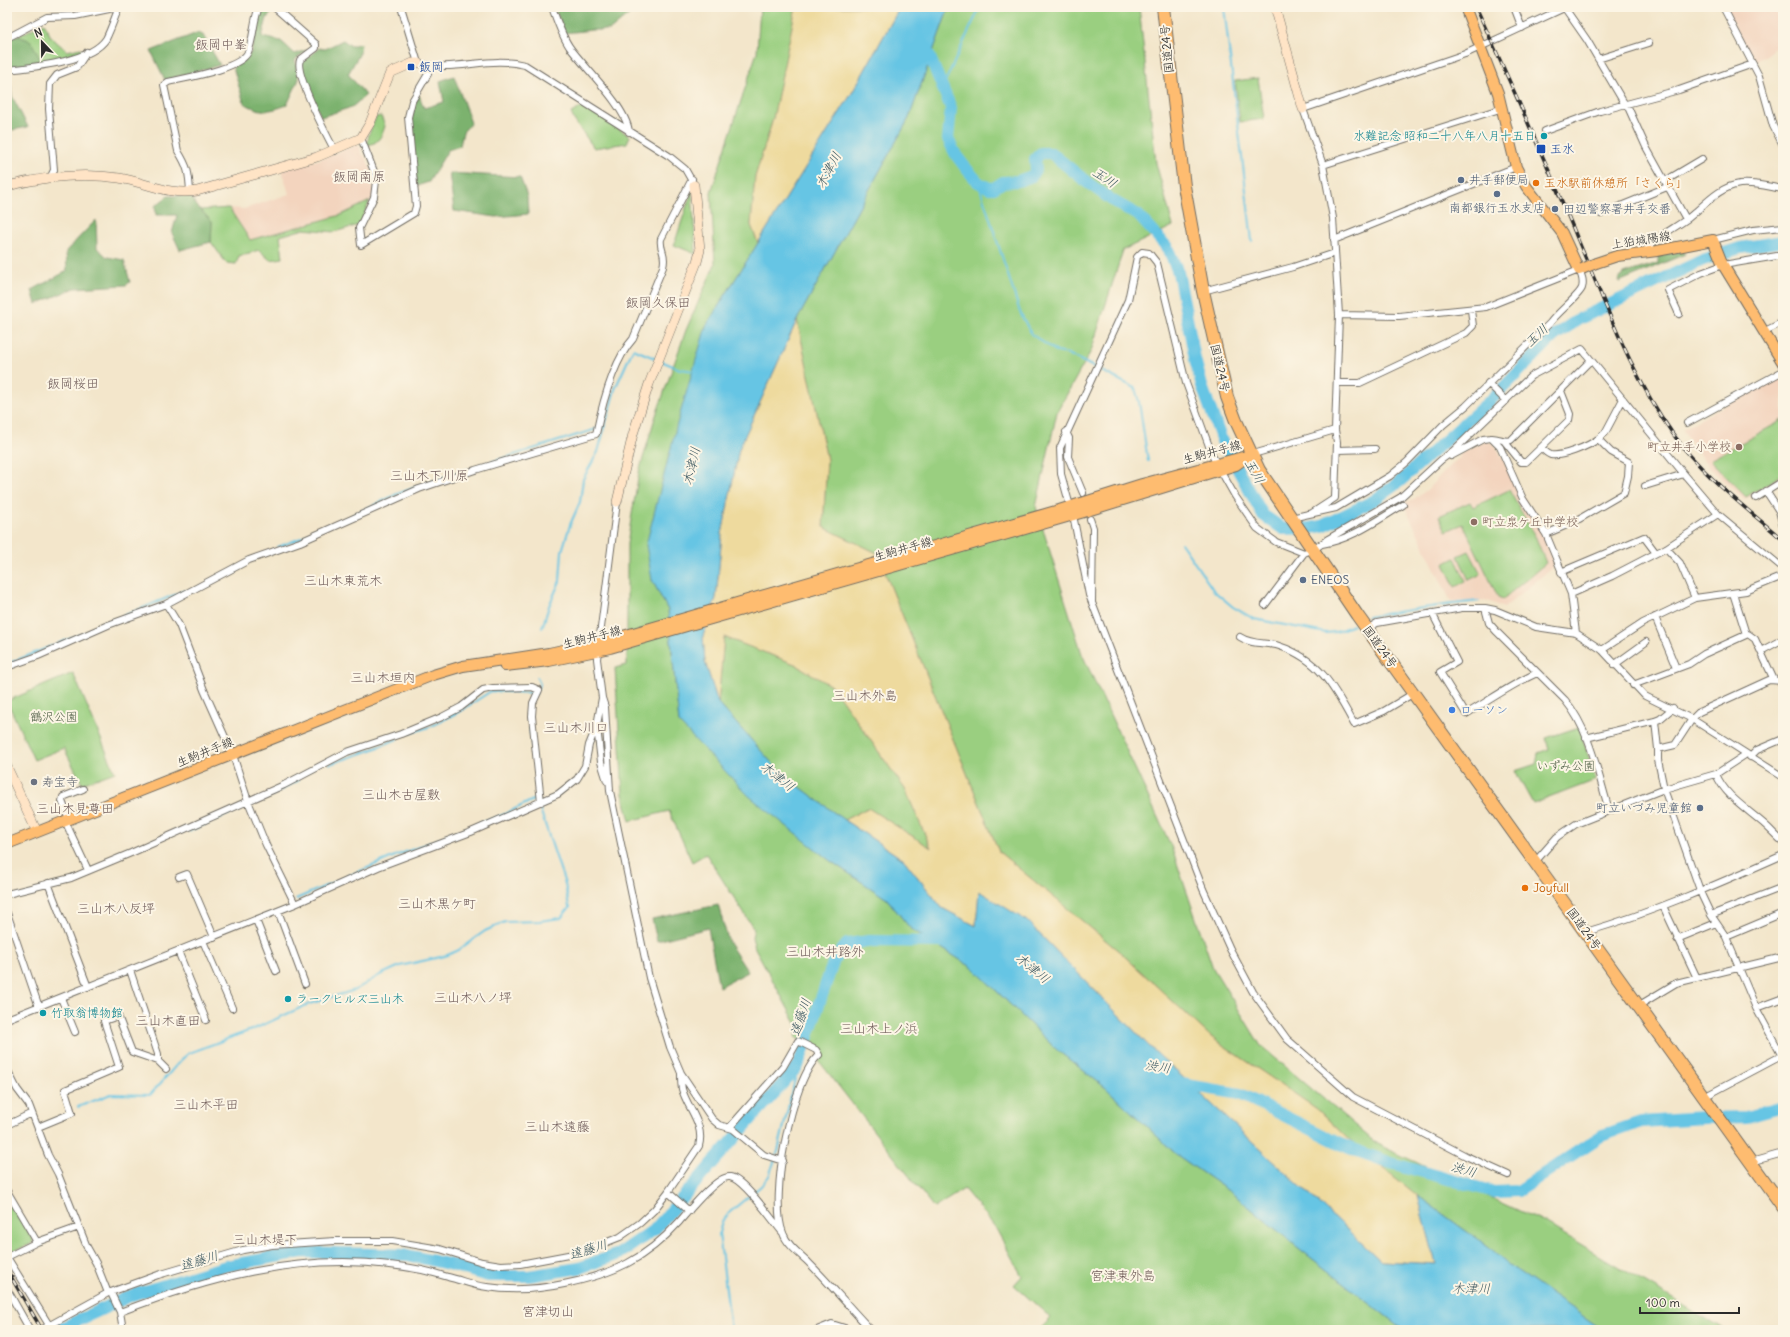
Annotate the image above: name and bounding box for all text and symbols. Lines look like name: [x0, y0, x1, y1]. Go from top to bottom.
north arrow: [22, 22, 62, 62]
street label: 国道24号: [1156, 24, 1177, 74]
text: N: [32, 25, 44, 41]
district label: 飯岡中峯: [195, 36, 247, 53]
place label: 飯岡: [419, 59, 443, 74]
marker: 飯岡: [406, 62, 416, 72]
place label: 水難記念 昭和二十八年八月十五日: [1353, 128, 1536, 143]
marker: 水難記念 昭和二十八年八月十五日: [1539, 131, 1549, 141]
place label: 玉水: [1550, 141, 1574, 156]
marker: 玉水: [1535, 143, 1547, 155]
water label: 木津川: [812, 149, 845, 191]
water label: 玉川: [1089, 163, 1120, 192]
district label: 飯岡南原: [333, 168, 385, 185]
place label: 井手郵便局: [1469, 172, 1529, 187]
marker: 井手郵便局: [1456, 175, 1466, 185]
place label: 玉水駅前休憩所「さくら」: [1544, 175, 1688, 190]
marker: 玉水駅前休憩所「さくら」: [1531, 178, 1541, 188]
marker: 南都銀行玉水支店: [1492, 189, 1502, 199]
place label: 南都銀行玉水支店: [1449, 200, 1545, 215]
place label: 田辺警察署井手交番: [1563, 201, 1671, 216]
marker: 田辺警察署井手交番: [1550, 204, 1560, 214]
street label: 上狛城陽線: [1610, 227, 1672, 252]
district label: 飯岡久保田: [625, 294, 691, 311]
water label: 玉川: [1521, 320, 1552, 350]
street label: 国道24号: [1208, 342, 1233, 394]
district label: 飯岡桜田: [47, 375, 99, 392]
street label: 生駒井手線: [1181, 437, 1243, 467]
place label: 町立井手小学校: [1647, 439, 1731, 454]
marker: 町立井手小学校: [1734, 442, 1744, 452]
water label: 木津川: [679, 445, 704, 487]
water label: 玉川: [1241, 456, 1268, 487]
district label: 三山木下川原: [390, 467, 468, 484]
place label: 町立泉ケ丘中学校: [1482, 514, 1578, 529]
marker: 町立泉ケ丘中学校: [1469, 517, 1479, 527]
street label: 生駒井手線: [872, 533, 934, 564]
district label: 三山木東荒木: [304, 572, 382, 589]
place label: ENEOS: [1311, 572, 1350, 587]
marker: ENEOS: [1298, 575, 1308, 585]
street label: 生駒井手線: [561, 622, 623, 651]
street label: 国道24号: [1360, 622, 1401, 671]
district label: 三山木垣内: [350, 669, 416, 686]
district label: 三山木外島: [832, 687, 898, 704]
place label: ローソン: [1460, 702, 1508, 717]
marker: ローソン: [1447, 705, 1457, 715]
park label: 鶴沢公園: [30, 709, 78, 724]
district label: 三山木川口: [543, 719, 609, 736]
street label: 生駒井手線: [174, 733, 235, 770]
water label: 木津川: [757, 758, 798, 795]
park label: いずみ公園: [1536, 758, 1596, 773]
place label: 寿宝寺: [42, 774, 78, 789]
marker: 寿宝寺: [29, 777, 39, 787]
district label: 三山木古屋敷: [362, 786, 440, 803]
district label: 三山木見尊田: [36, 800, 114, 817]
place label: 町立いづみ児童館: [1596, 800, 1692, 815]
marker: 町立いづみ児童館: [1695, 803, 1705, 813]
place label: Joyfull: [1533, 880, 1569, 895]
marker: Joyfull: [1520, 883, 1530, 893]
district label: 三山木黒ケ町: [398, 895, 476, 912]
district label: 三山木八反坪: [77, 900, 155, 917]
street label: 国道24号: [1564, 904, 1605, 953]
district label: 三山木井路外: [786, 943, 864, 960]
water label: 木津川: [1012, 950, 1053, 987]
district label: 三山木八ノ坪: [434, 989, 512, 1006]
place label: ラークヒルズ三山木: [296, 991, 404, 1006]
marker: ラークヒルズ三山木: [283, 994, 293, 1004]
water label: 遠藤川: [786, 996, 815, 1038]
place label: 竹取翁博物館: [51, 1005, 123, 1020]
marker: 竹取翁博物館: [38, 1008, 48, 1018]
district label: 三山木直田: [135, 1012, 201, 1029]
district label: 三山木上ノ浜: [840, 1020, 918, 1037]
water label: 渋川: [1144, 1056, 1172, 1077]
district label: 三山木平田: [173, 1096, 239, 1113]
district label: 三山木遠藤: [524, 1118, 590, 1135]
water label: 渋川: [1449, 1158, 1479, 1181]
district label: 三山木堤下: [232, 1231, 298, 1248]
water label: 遠藤川: [567, 1236, 609, 1263]
water label: 遠藤川: [178, 1247, 220, 1274]
district label: 宮津東外島: [1090, 1267, 1156, 1284]
water label: 木津川: [1451, 1280, 1491, 1297]
scale bar: [1640, 1289, 1739, 1315]
text: 100 m: [1646, 1295, 1680, 1310]
district label: 宮津切山: [522, 1303, 574, 1320]

